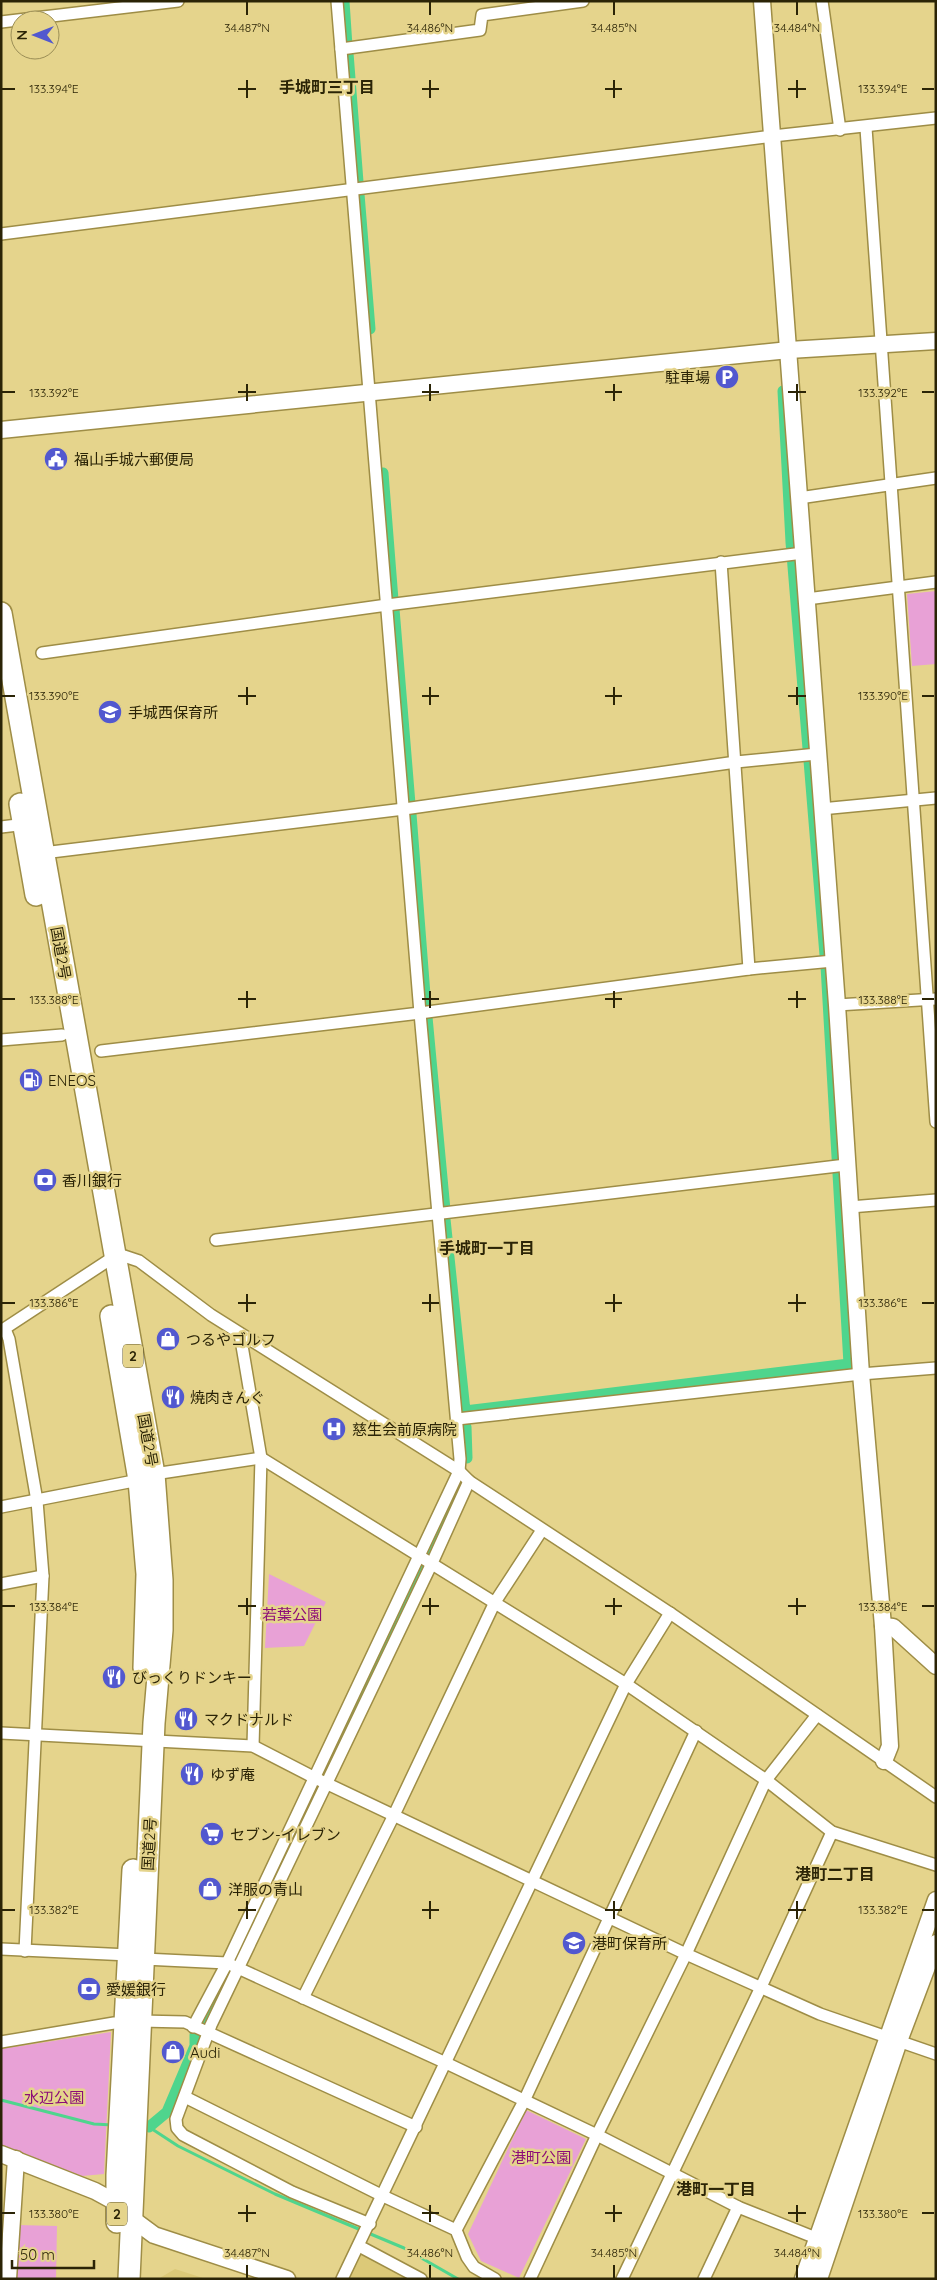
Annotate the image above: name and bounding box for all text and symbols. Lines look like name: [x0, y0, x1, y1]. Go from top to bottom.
north arrow: [10, 10, 60, 60]
text: 34.487°N: [224, 20, 270, 35]
text: 34.486°N: [407, 20, 453, 35]
text: 34.485°N: [591, 20, 637, 35]
text: 34.484°N: [774, 20, 820, 35]
text: N: [13, 30, 31, 40]
district label: 手城町三丁目: [279, 77, 375, 97]
text: 133.394°E: [29, 81, 79, 96]
text: 133.394°E: [858, 81, 908, 96]
parking icon: 駐車場: [714, 364, 740, 390]
place label: 駐車場: [665, 368, 710, 387]
text: 133.392°E: [29, 385, 79, 400]
text: 133.392°E: [858, 385, 908, 400]
public building icon: 福山手城六郵便局: [43, 446, 69, 472]
place label: 福山手城六郵便局: [74, 450, 194, 469]
text: 133.390°E: [29, 688, 79, 703]
text: 133.390°E: [858, 688, 908, 703]
school or university icon: 手城西保育所: [97, 699, 123, 725]
place label: 手城西保育所: [128, 703, 218, 722]
street label: 国道2号: [47, 925, 75, 981]
text: 133.388°E: [29, 992, 79, 1007]
text: 133.388°E: [858, 992, 908, 1007]
fuel station icon: ENEOS: [18, 1067, 44, 1093]
place label: ENEOS: [48, 1071, 96, 1090]
bank icon: 香川銀行: [32, 1167, 58, 1193]
place label: 香川銀行: [62, 1171, 122, 1190]
district label: 手城町一丁目: [439, 1238, 535, 1258]
text: 133.386°E: [29, 1295, 79, 1310]
text: 133.386°E: [858, 1295, 908, 1310]
shop icon: つるやゴルフ: [155, 1326, 181, 1352]
place label: つるやゴルフ: [186, 1330, 276, 1349]
road number: 2: [123, 1344, 143, 1368]
restaurant icon: 焼肉きんぐ: [160, 1384, 186, 1410]
place label: 焼肉きんぐ: [190, 1388, 265, 1407]
street label: 国道2号: [134, 1412, 162, 1468]
hospital icon: 慈生会前原病院: [321, 1416, 347, 1442]
place label: 慈生会前原病院: [352, 1420, 457, 1439]
text: 133.384°E: [29, 1599, 79, 1614]
text: 133.384°E: [858, 1599, 908, 1614]
park label: 若葉公園: [262, 1605, 322, 1624]
restaurant icon: びっくりドンキー: [101, 1664, 127, 1690]
place label: びっくりドンキー: [132, 1668, 252, 1687]
restaurant icon: マクドナルド: [173, 1706, 199, 1732]
place label: マクドナルド: [204, 1710, 294, 1729]
restaurant icon: ゆず庵: [179, 1761, 205, 1787]
place label: ゆず庵: [210, 1765, 255, 1784]
street label: 国道2号: [138, 1817, 160, 1871]
supermarket icon: セブン-イレブン: [199, 1821, 225, 1847]
place label: セブン-イレブン: [230, 1825, 341, 1844]
district label: 港町二丁目: [795, 1864, 875, 1884]
shop icon: 洋服の青山: [197, 1876, 223, 1902]
place label: 洋服の青山: [228, 1880, 303, 1899]
text: 133.382°E: [29, 1902, 79, 1917]
text: 133.382°E: [858, 1902, 908, 1917]
school or university icon: 港町保育所: [561, 1930, 587, 1956]
place label: 港町保育所: [592, 1934, 667, 1953]
bank icon: 愛媛銀行: [76, 1976, 102, 2002]
place label: 愛媛銀行: [106, 1980, 166, 1999]
shop icon: Audi: [160, 2039, 186, 2065]
place label: Audi: [190, 2043, 220, 2062]
park label: 水辺公園: [24, 2088, 84, 2107]
park label: 港町公園: [511, 2148, 571, 2167]
district label: 港町一丁目: [676, 2179, 756, 2199]
road number: 2: [107, 2202, 127, 2226]
text: 133.380°E: [29, 2206, 79, 2221]
text: 133.380°E: [858, 2206, 908, 2221]
scale bar: [12, 2238, 95, 2270]
text: 50 m: [20, 2245, 55, 2264]
text: 34.487°N: [224, 2245, 270, 2260]
text: 34.486°N: [407, 2245, 453, 2260]
text: 34.485°N: [591, 2245, 637, 2260]
text: 34.484°N: [774, 2245, 820, 2260]

